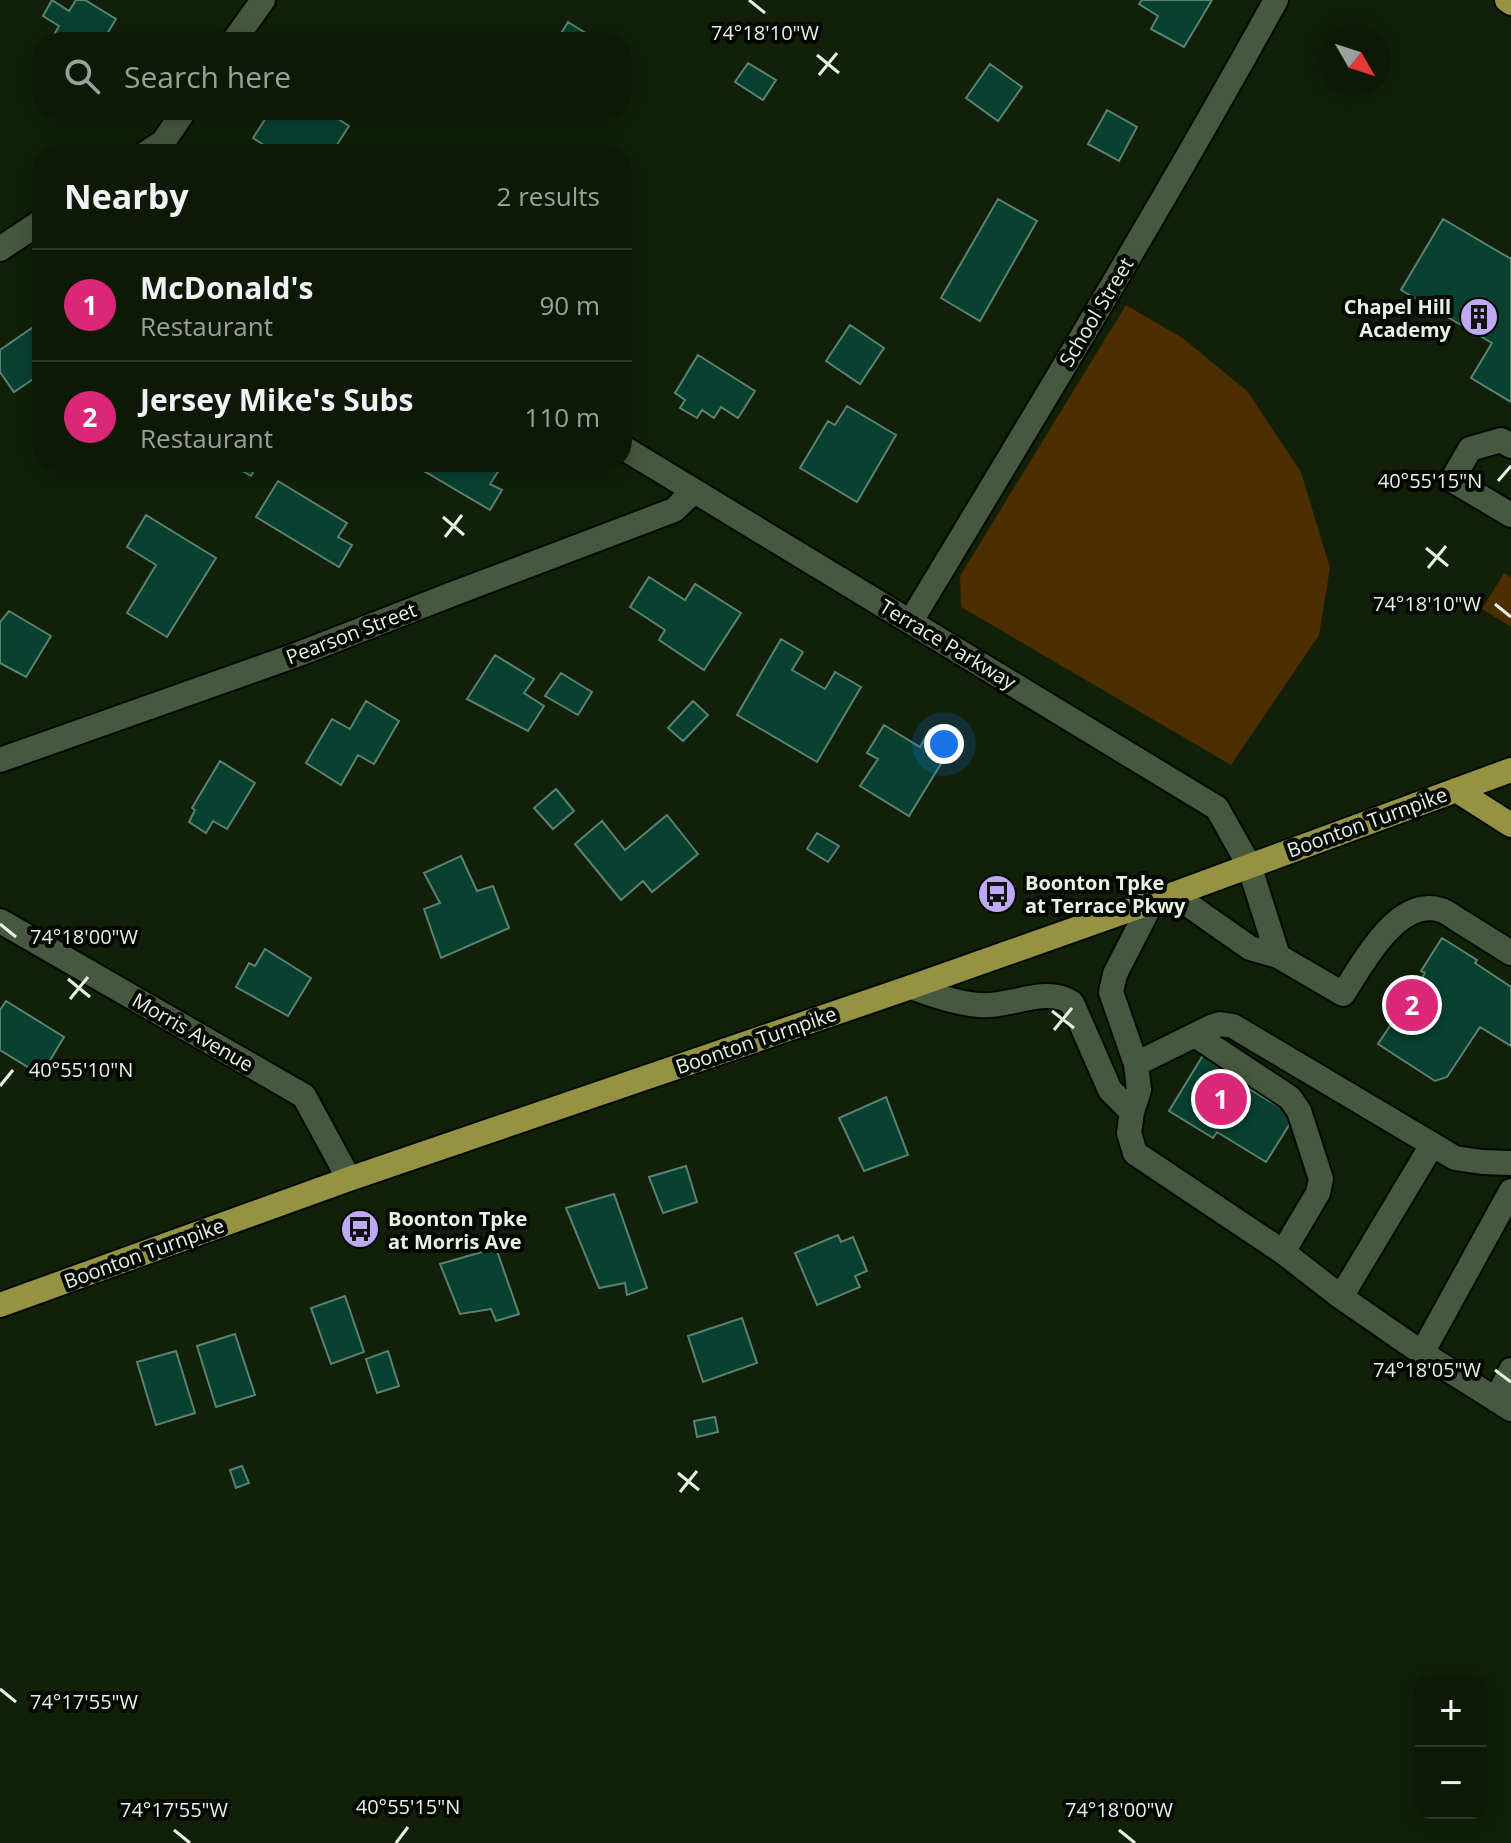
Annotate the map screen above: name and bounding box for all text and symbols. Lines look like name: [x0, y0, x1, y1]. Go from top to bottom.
text: 74°18'10"W: [711, 19, 820, 46]
north arrow: [1319, 24, 1391, 96]
search box: [32, 32, 632, 120]
icon: search: [60, 54, 104, 98]
text: Search here: [124, 56, 291, 97]
text: Nearby: [64, 173, 189, 219]
text: 2 results: [497, 178, 600, 214]
street label: School Street: [1053, 252, 1139, 372]
text: McDonald's: [140, 267, 313, 308]
text: 1: [83, 287, 97, 323]
text: 90 m: [539, 287, 600, 323]
place label: Chapel Hill Academy: [1344, 293, 1452, 343]
building icon: Chapel Hill Academy: [1458, 296, 1500, 338]
text: Restaurant: [140, 308, 273, 344]
text: Jersey Mike's Subs: [140, 379, 413, 420]
text: 2: [83, 399, 97, 435]
text: 110 m: [525, 399, 600, 435]
text: Restaurant: [140, 420, 273, 456]
text: 40°55'15"N: [1378, 467, 1482, 494]
text: 74°18'10"W: [1373, 590, 1482, 617]
street label: Terrace Parkway: [875, 593, 1022, 696]
street label: Pearson Street: [282, 596, 420, 670]
your location: [924, 724, 964, 764]
street label: Boonton Turnpike: [1283, 780, 1451, 864]
place label: Boonton Tpke at Terrace Pkwy: [1025, 869, 1186, 919]
bus stop icon: Boonton Tpke at Terrace Pkwy: [976, 873, 1018, 915]
text: 74°18'00"W: [30, 923, 139, 950]
pin: 2: [1386, 975, 1438, 1035]
street label: Morris Avenue: [127, 986, 259, 1078]
street label: Boonton Turnpike: [672, 1000, 840, 1080]
text: 40°55'10"N: [29, 1056, 133, 1083]
pin: 1: [1195, 1069, 1247, 1129]
place label: Boonton Tpke at Morris Ave: [388, 1205, 527, 1255]
bus stop icon: Boonton Tpke at Morris Ave: [339, 1208, 381, 1250]
street label: Boonton Turnpike: [60, 1211, 228, 1295]
text: 74°18'05"W: [1373, 1356, 1482, 1383]
map controls: [1415, 1675, 1487, 1819]
button: +: [1415, 1675, 1487, 1747]
text: 74°17'55"W: [30, 1688, 139, 1715]
button: −: [1415, 1747, 1487, 1819]
text: 40°55'15"N: [356, 1793, 460, 1820]
text: 74°17'55"W: [120, 1796, 229, 1823]
text: 74°18'00"W: [1065, 1796, 1174, 1823]

